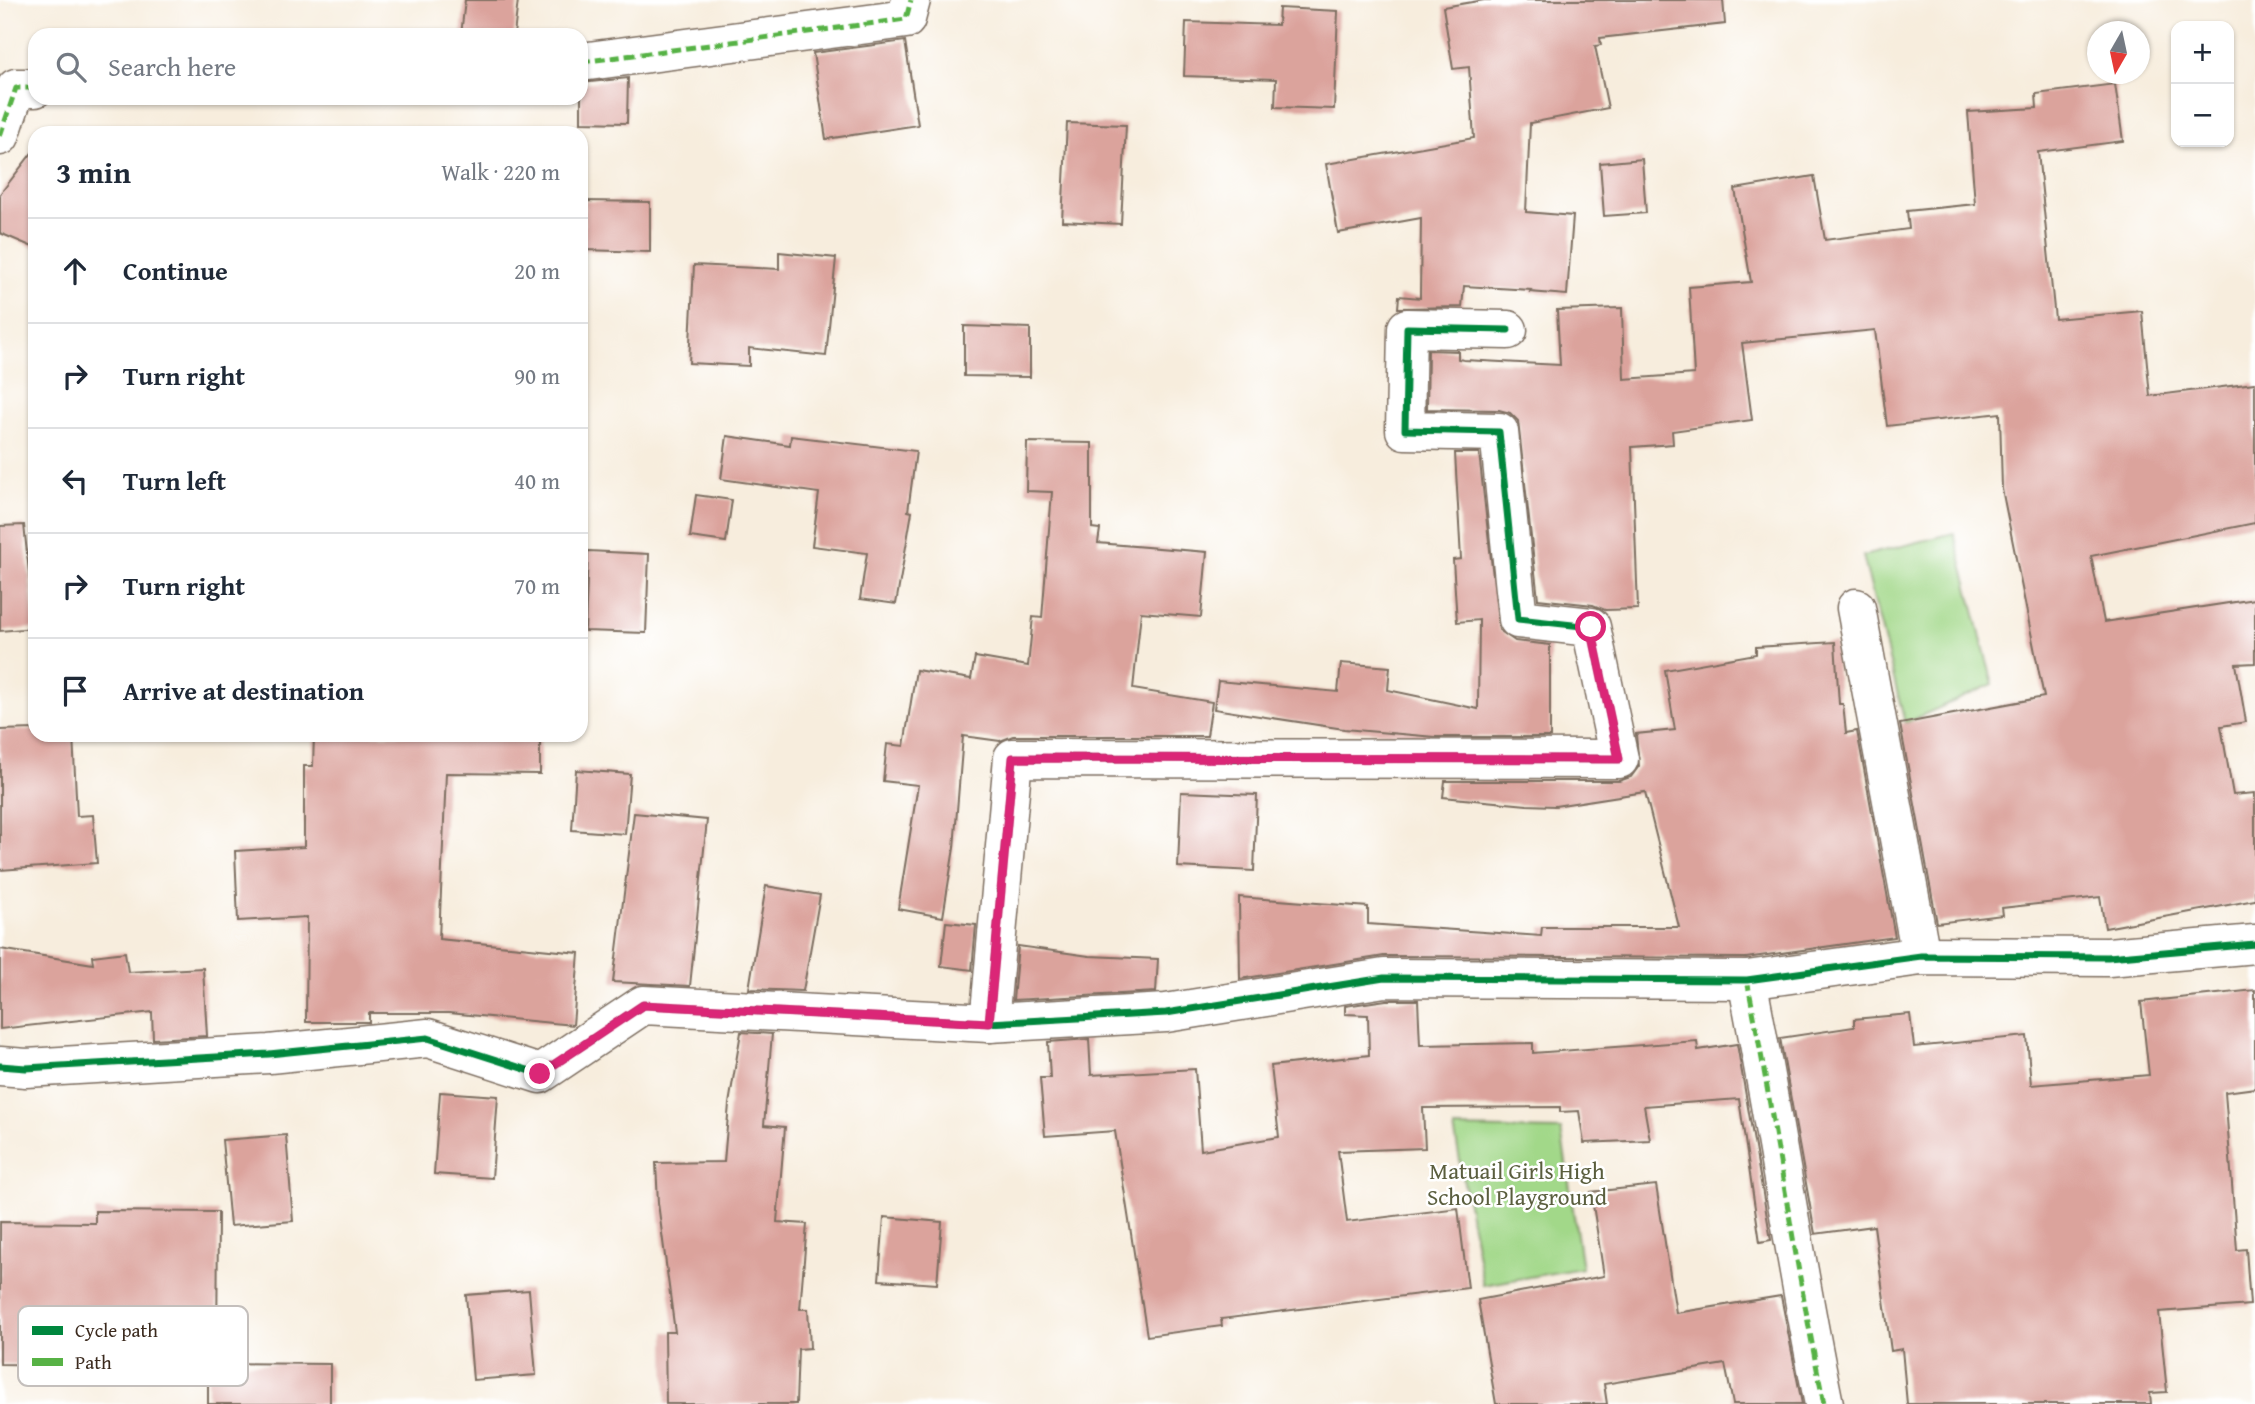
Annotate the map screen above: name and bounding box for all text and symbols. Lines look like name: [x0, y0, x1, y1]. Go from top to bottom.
north arrow: [2087, 21, 2150, 84]
map controls: [2171, 21, 2234, 147]
button: +: [2171, 21, 2234, 84]
search box: [28, 28, 588, 105]
text: Search here: [108, 47, 236, 86]
icon: search: [52, 48, 90, 86]
button: −: [2171, 84, 2234, 147]
text: 3 min: [56, 150, 131, 194]
text: Walk · 220 m: [441, 155, 560, 188]
text: Continue: [123, 251, 228, 290]
icon: ahead: [56, 252, 94, 290]
text: 20 m: [514, 254, 560, 287]
text: Turn right: [123, 356, 245, 395]
icon: right: [56, 357, 94, 395]
text: 90 m: [514, 359, 560, 392]
text: Turn left: [123, 461, 226, 500]
icon: left: [56, 462, 94, 500]
text: 40 m: [514, 464, 560, 497]
text: Turn right: [123, 566, 245, 605]
icon: right: [56, 567, 94, 605]
text: 70 m: [514, 569, 560, 602]
route start: [1575, 611, 1606, 642]
text: Arrive at destination: [123, 671, 364, 710]
icon: arrive: [56, 672, 94, 710]
route end: [524, 1058, 555, 1089]
park label: Matuail Girls High School Playground: [1427, 1154, 1608, 1213]
legend: [18, 1306, 248, 1386]
text: Cycle path: [75, 1316, 158, 1344]
text: Path: [75, 1348, 112, 1376]

